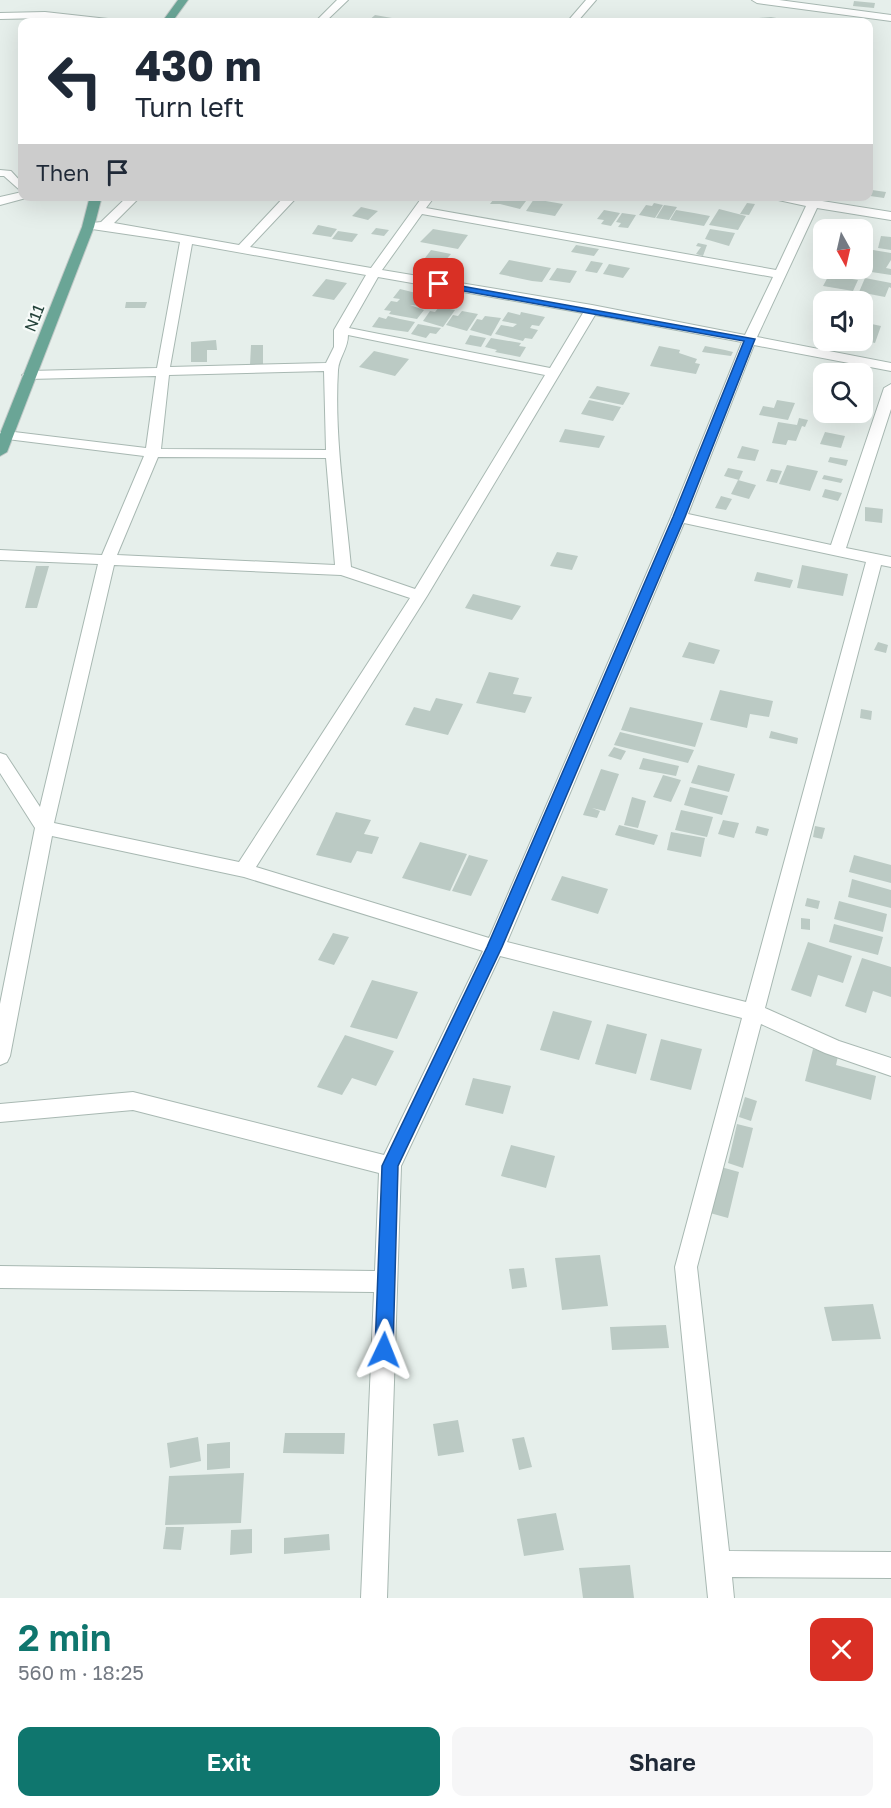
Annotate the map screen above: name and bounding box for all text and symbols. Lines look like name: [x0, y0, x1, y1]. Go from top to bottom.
text: 430 m: [135, 40, 261, 90]
icon: left: [36, 42, 114, 120]
text: Turn left: [135, 91, 244, 123]
icon: arrive: [101, 156, 134, 189]
text: Then: [36, 159, 89, 186]
north arrow: [813, 219, 873, 279]
map controls: [813, 219, 873, 423]
pin: [413, 258, 464, 309]
icon: arrive: [422, 267, 455, 300]
button: sound: [813, 291, 873, 351]
street label: N11: [20, 301, 49, 335]
button: search: [813, 363, 873, 423]
position arrow: [352, 1318, 416, 1382]
text: 2 min: [18, 1616, 112, 1659]
button: close: [810, 1618, 873, 1681]
text: 560 m · 18:25: [18, 1660, 144, 1684]
button: Exit: [18, 1727, 440, 1796]
button: Share: [452, 1727, 873, 1796]

